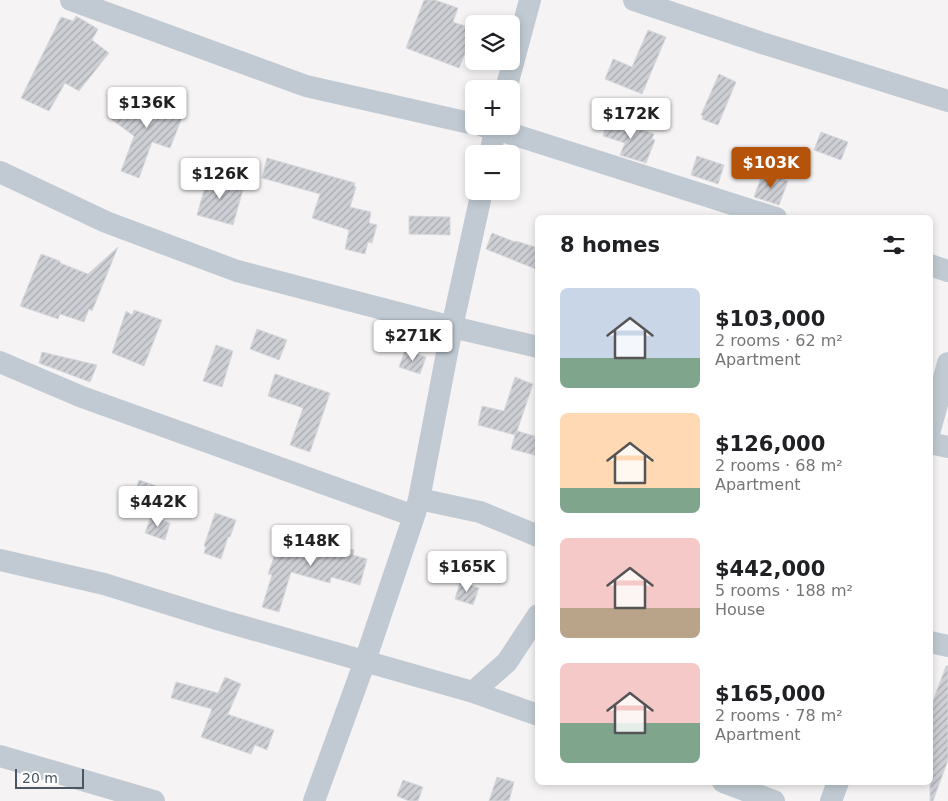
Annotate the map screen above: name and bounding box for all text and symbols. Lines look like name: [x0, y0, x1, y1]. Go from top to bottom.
map controls: [465, 15, 520, 200]
button: layers: [465, 15, 520, 70]
button: +: [465, 80, 520, 135]
pin: $136K: [112, 86, 182, 129]
text: $136K: [119, 93, 175, 112]
pin: $172K: [596, 98, 666, 140]
text: $172K: [603, 104, 659, 123]
button: −: [465, 145, 520, 200]
pin: $103K: [736, 146, 806, 189]
text: $103K: [743, 153, 799, 172]
pin: $126K: [185, 158, 255, 200]
text: $126K: [192, 164, 248, 183]
icon: filters: [880, 231, 908, 259]
text: 8 homes: [560, 233, 660, 257]
text: $103,000: [715, 307, 825, 331]
icon: home: [600, 308, 660, 368]
pin: $271K: [378, 320, 448, 362]
text: $271K: [385, 326, 441, 345]
text: 2 rooms · 62 m²: [715, 331, 843, 350]
text: Apartment: [715, 350, 801, 369]
text: $126,000: [715, 432, 825, 456]
icon: home: [600, 433, 660, 493]
text: 2 rooms · 68 m²: [715, 456, 843, 475]
text: Apartment: [715, 475, 801, 494]
pin: $442K: [123, 486, 193, 528]
text: $442K: [130, 492, 186, 511]
pin: $148K: [276, 524, 346, 567]
text: $148K: [283, 531, 339, 550]
pin: $165K: [432, 550, 502, 593]
text: $165K: [439, 557, 495, 576]
text: $442,000: [715, 557, 825, 581]
icon: home: [600, 558, 660, 618]
text: 5 rooms · 188 m²: [715, 581, 853, 600]
text: House: [715, 600, 765, 619]
text: $165,000: [715, 682, 825, 706]
icon: home: [600, 683, 660, 743]
text: 2 rooms · 78 m²: [715, 706, 843, 725]
text: Apartment: [715, 725, 801, 744]
scale bar: [15, 766, 84, 789]
text: 20 m: [22, 770, 58, 786]

